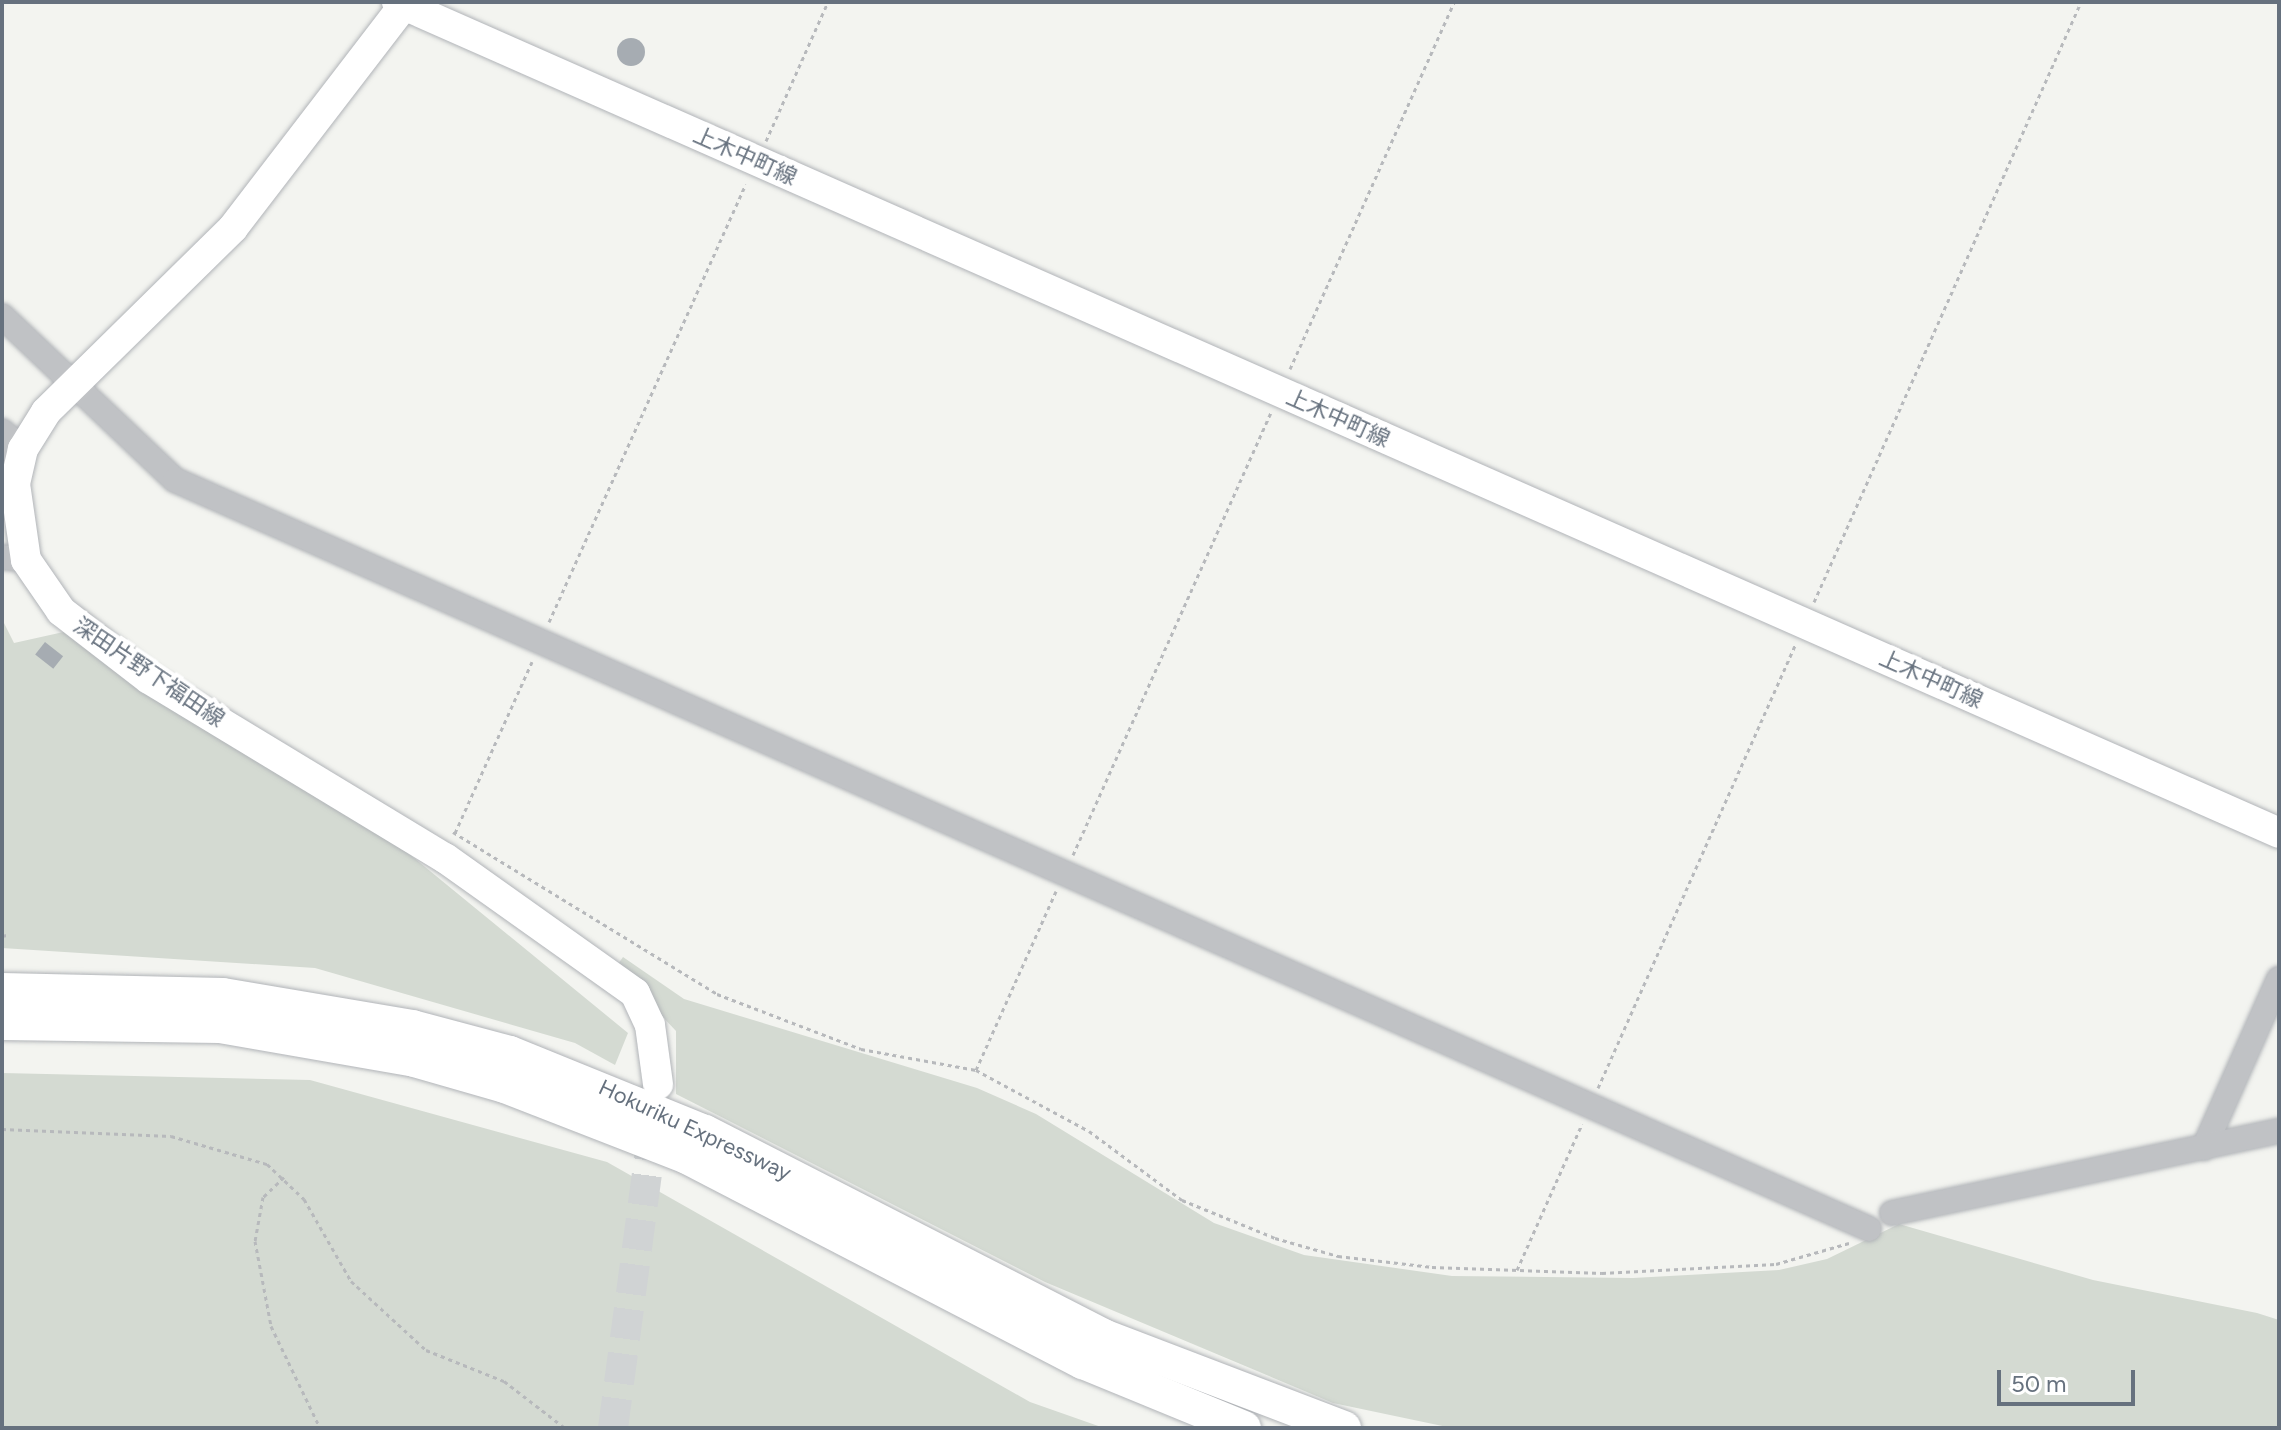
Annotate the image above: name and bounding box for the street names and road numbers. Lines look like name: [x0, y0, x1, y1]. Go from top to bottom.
street label: 上木中町線: [689, 122, 801, 190]
street label: 上木中町線: [1282, 384, 1394, 452]
street label: 深田片野下福田線: [69, 612, 229, 732]
street label: 上木中町線: [1875, 645, 1987, 713]
street label: Hokuriku Expressway: [595, 1074, 795, 1186]

